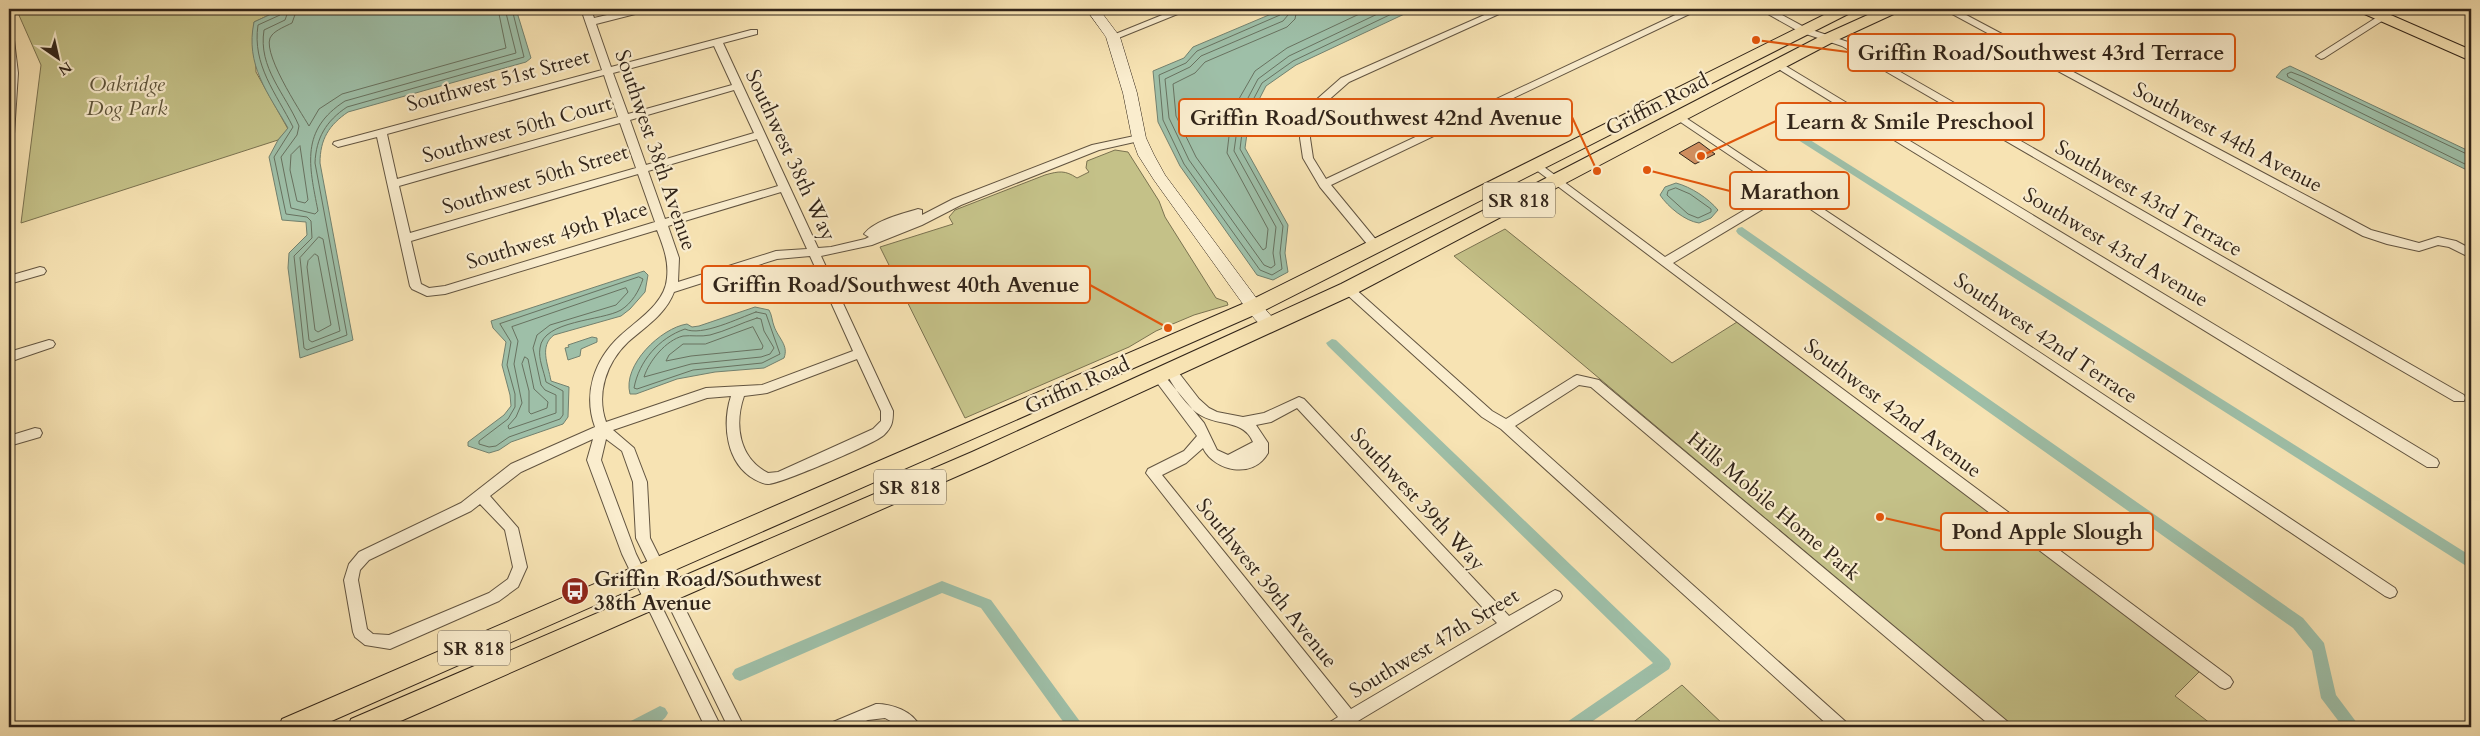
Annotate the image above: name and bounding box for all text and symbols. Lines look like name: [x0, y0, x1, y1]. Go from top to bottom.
north arrow: [32, 32, 82, 82]
callout: Griffin Road/Southwest 43rd Terrace: [1848, 34, 2235, 71]
text: Griffin Road/Southwest 43rd Terrace: [1858, 38, 2224, 68]
street label: Southwest 51st Street: [403, 42, 593, 119]
street label: Southwest 38th Avenue: [608, 46, 704, 254]
text: N: [55, 57, 75, 80]
street label: Southwest 38th Way: [738, 65, 843, 246]
street label: Griffin Road: [1601, 66, 1714, 143]
park label: Oakridge Dog Park: [87, 70, 168, 123]
street label: Southwest 44th Avenue: [2128, 75, 2328, 200]
street label: Southwest 50th Court: [419, 88, 616, 170]
callout: Griffin Road/Southwest 42nd Avenue: [1179, 99, 1572, 136]
text: Griffin Road/Southwest 42nd Avenue: [1190, 103, 1562, 133]
callout: Learn & Smile Preschool: [1776, 103, 2044, 140]
text: Learn & Smile Preschool: [1786, 107, 2034, 137]
street label: Southwest 43rd Terrace: [2050, 133, 2248, 264]
street label: Southwest 50th Street: [439, 137, 632, 222]
callout: Marathon: [1730, 172, 1849, 209]
text: Marathon: [1740, 177, 1840, 207]
street label: Southwest 43rd Avenue: [2018, 181, 2214, 314]
road number: SR 818: [1483, 182, 1555, 218]
street label: Southwest 49th Place: [463, 194, 652, 277]
callout: Griffin Road/Southwest 40th Avenue: [702, 266, 1090, 303]
street label: Southwest 42nd Terrace: [1948, 266, 2143, 411]
text: Griffin Road/Southwest 40th Avenue: [712, 270, 1080, 300]
street label: Southwest 42nd Avenue: [1798, 332, 1988, 485]
street label: Griffin Road: [1020, 349, 1134, 421]
street label: Southwest 39th Way: [1344, 421, 1492, 577]
street label: Hills Mobile Home Park: [1681, 425, 1867, 588]
road number: SR 818: [874, 470, 946, 504]
street label: Southwest 39th Avenue: [1189, 492, 1344, 674]
callout: Pond Apple Slough: [1941, 513, 2153, 550]
text: Pond Apple Slough: [1951, 517, 2143, 547]
place label: Griffin Road/Southwest 38th Avenue: [594, 565, 822, 618]
bus stop icon: Griffin Road/Southwest 38th Avenue: [560, 576, 590, 606]
street label: Southwest 47th Street: [1344, 581, 1525, 706]
road number: SR 818: [438, 630, 510, 666]

